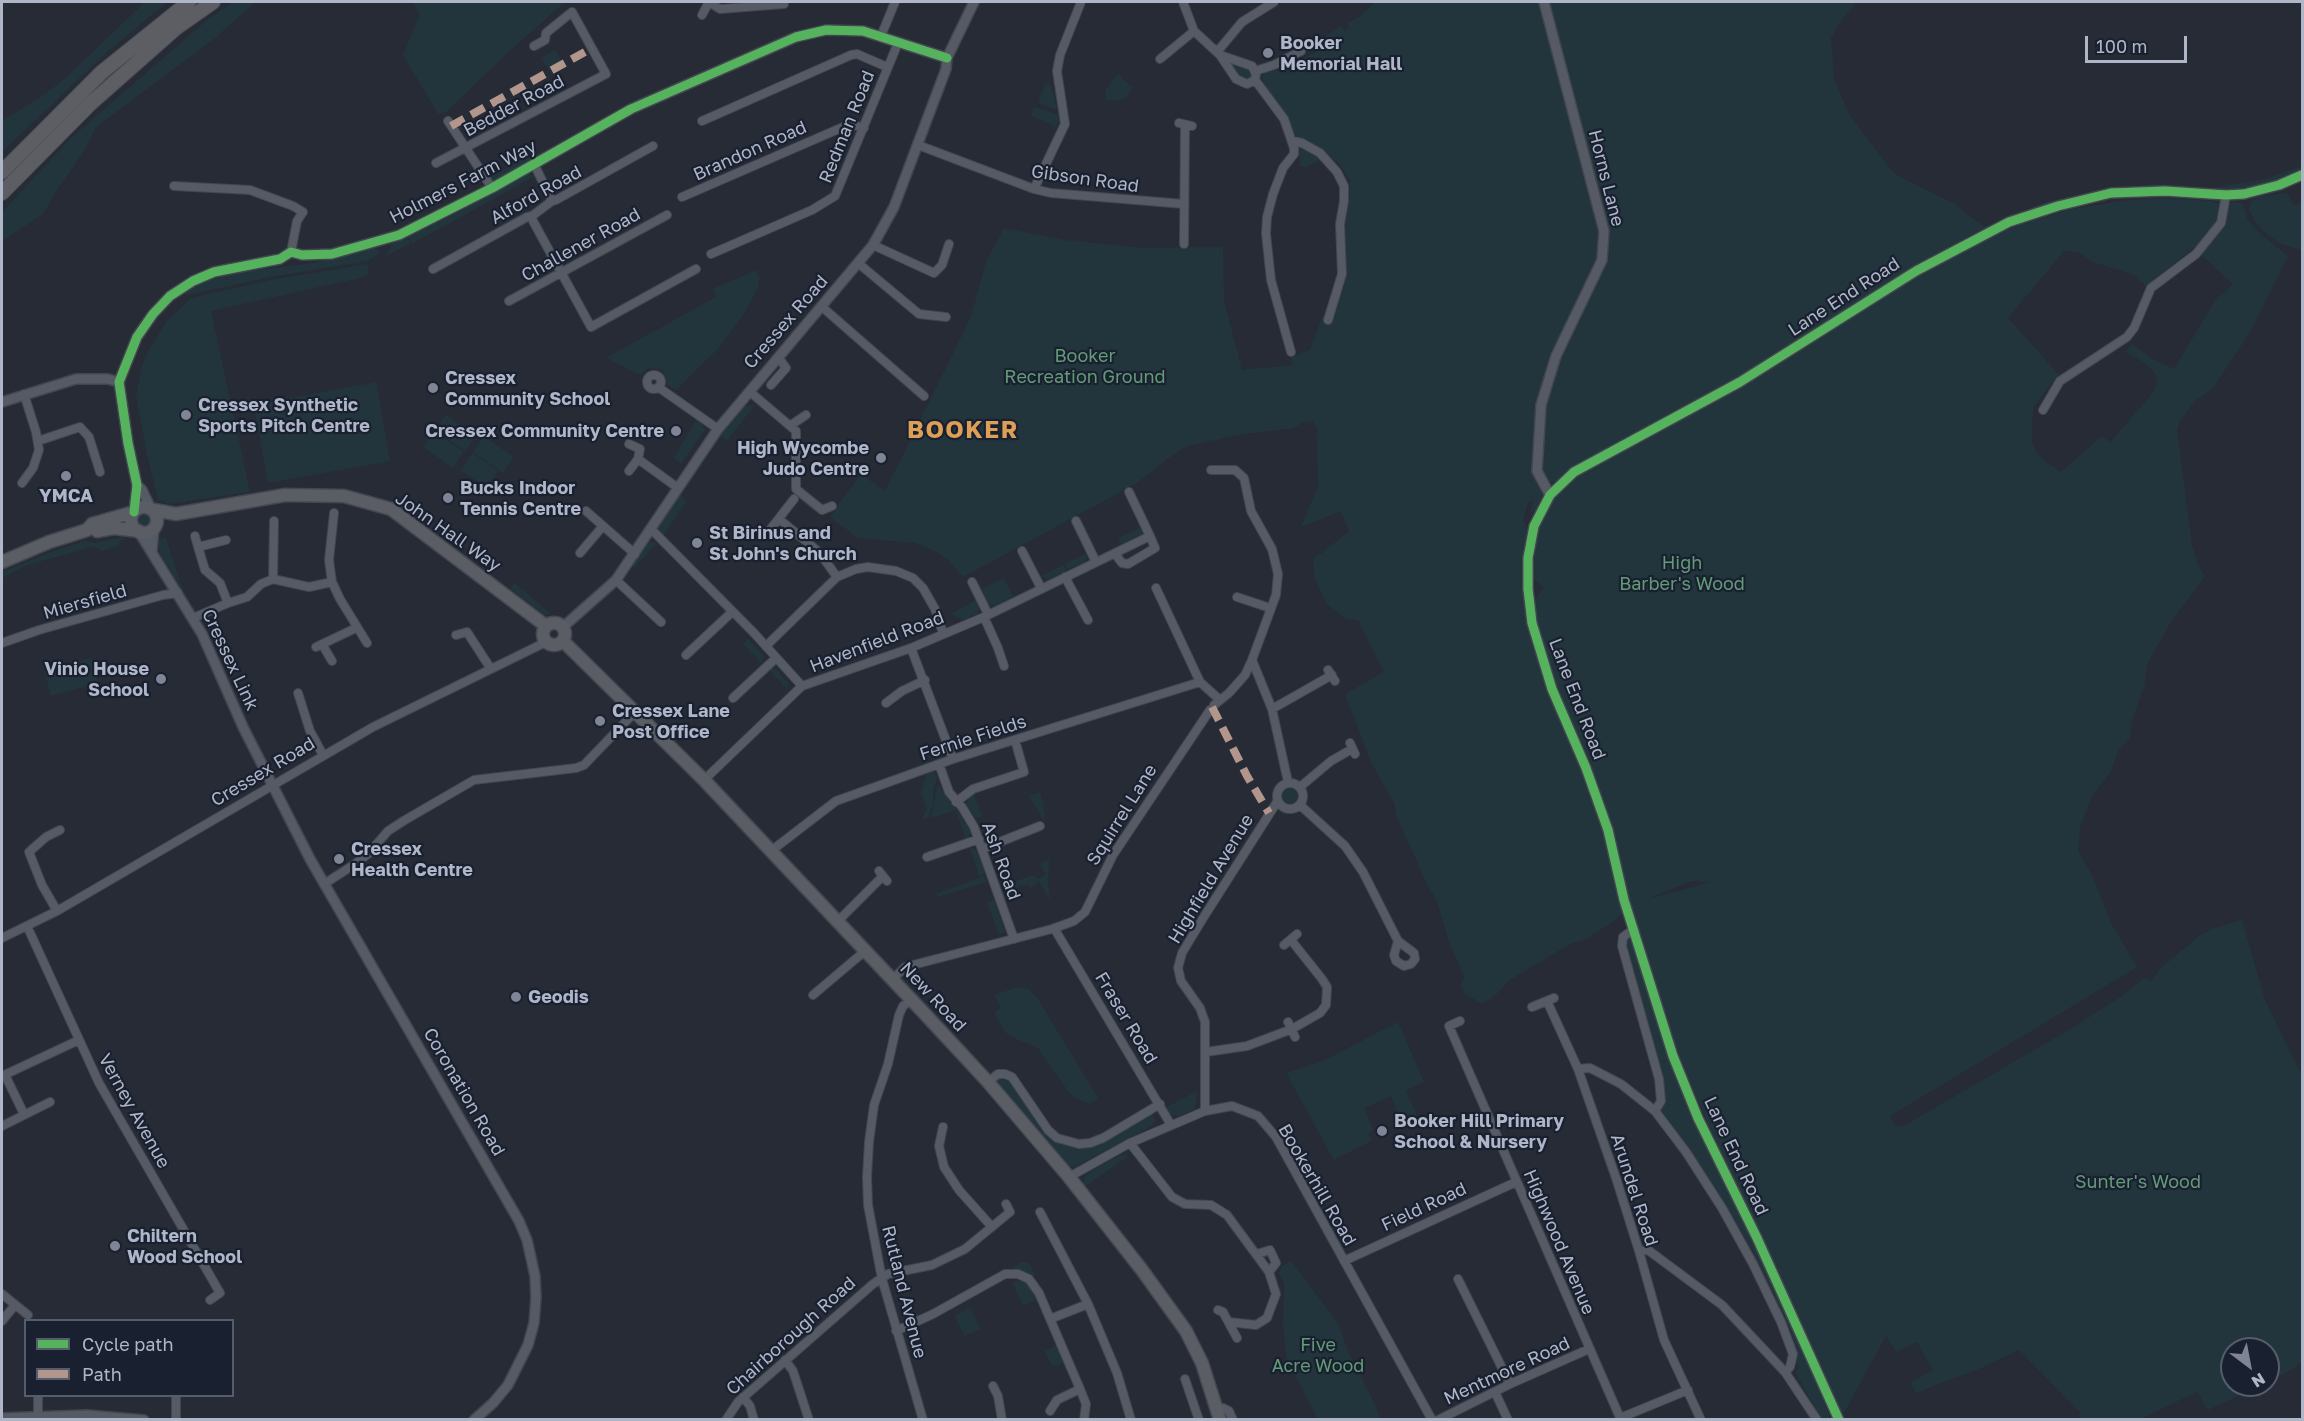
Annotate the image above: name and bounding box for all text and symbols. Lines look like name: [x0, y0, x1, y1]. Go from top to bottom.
scale bar: [2088, 24, 2190, 62]
place label: Booker Memorial Hall: [1280, 32, 1402, 74]
text: 100 m: [2096, 35, 2147, 57]
marker: Booker Memorial Hall: [1261, 46, 1275, 60]
street label: Redman Road: [815, 68, 879, 186]
street label: Bedder Road: [460, 70, 568, 142]
street label: Brandon Road: [690, 116, 810, 186]
street label: Horns Lane: [1584, 127, 1628, 229]
street label: Holmers Farm Way: [386, 136, 540, 228]
street label: Alford Road: [487, 161, 585, 229]
street label: Gibson Road: [1030, 161, 1140, 197]
street label: Challener Road: [518, 203, 644, 287]
street label: Lane End Road: [1784, 253, 1904, 341]
street label: Cressex Road: [739, 271, 833, 373]
park label: Booker Recreation Ground: [1004, 345, 1166, 388]
place label: Cressex Community School: [445, 367, 610, 410]
marker: Cressex Community School: [426, 381, 440, 395]
place label: Cressex Synthetic Sports Pitch Centre: [198, 394, 370, 436]
marker: Cressex Synthetic Sports Pitch Centre: [179, 408, 193, 422]
district label: BOOKER: [907, 416, 1019, 444]
place label: Cressex Community Centre: [425, 420, 664, 442]
marker: Cressex Community Centre: [669, 424, 683, 438]
place label: High Wycombe Judo Centre: [737, 437, 869, 480]
marker: High Wycombe Judo Centre: [874, 451, 888, 465]
marker: YMCA: [59, 469, 73, 483]
place label: Bucks Indoor Tennis Centre: [460, 477, 581, 520]
place label: YMCA: [39, 485, 93, 507]
street label: John Hall Way: [391, 488, 505, 576]
marker: Bucks Indoor Tennis Centre: [441, 491, 455, 505]
place label: St Birinus and St John's Church: [709, 522, 857, 564]
marker: St Birinus and St John's Church: [690, 536, 704, 550]
park label: High Barber's Wood: [1619, 552, 1745, 594]
street label: Miersfield: [41, 580, 129, 624]
street label: Cressex Link: [197, 606, 263, 714]
street label: Havenfield Road: [807, 607, 947, 677]
street label: Lane End Road: [1544, 635, 1610, 763]
place label: Vinio House School: [44, 658, 149, 700]
marker: Vinio House School: [154, 672, 168, 686]
place label: Cressex Lane Post Office: [612, 700, 730, 742]
street label: Fernie Fields: [917, 711, 1029, 765]
marker: Cressex Lane Post Office: [593, 714, 607, 728]
street label: Cressex Road: [207, 733, 319, 811]
street label: Squirrel Lane: [1082, 761, 1162, 869]
street label: Highfield Avenue: [1164, 810, 1258, 948]
street label: Ash Road: [977, 819, 1025, 903]
place label: Cressex Health Centre: [351, 838, 473, 880]
marker: Cressex Health Centre: [332, 852, 346, 866]
street label: New Road: [895, 958, 971, 1036]
street label: Fraser Road: [1090, 968, 1162, 1068]
place label: Geodis: [528, 986, 589, 1008]
marker: Geodis: [509, 990, 523, 1004]
street label: Coronation Road: [419, 1024, 509, 1160]
street label: Verney Avenue: [94, 1050, 174, 1172]
street label: Lane End Road: [1699, 1093, 1773, 1219]
place label: Booker Hill Primary School & Nursery: [1394, 1110, 1564, 1152]
street label: Bookerhill Road: [1273, 1120, 1361, 1250]
marker: Booker Hill Primary School & Nursery: [1375, 1124, 1389, 1138]
street label: Arundel Road: [1606, 1131, 1662, 1249]
street label: Highwood Avenue: [1519, 1166, 1599, 1318]
park label: Sunter's Wood: [2075, 1171, 2201, 1193]
street label: Field Road: [1378, 1178, 1470, 1236]
street label: Rutland Avenue: [877, 1223, 931, 1361]
place label: Chiltern Wood School: [127, 1225, 242, 1268]
marker: Chiltern Wood School: [108, 1239, 122, 1253]
street label: Chairborough Road: [722, 1272, 860, 1400]
legend: [24, 1319, 234, 1397]
street label: Mentmore Road: [1441, 1332, 1573, 1410]
text: Cycle path: [82, 1333, 174, 1355]
park label: Five Acre Wood: [1272, 1334, 1364, 1376]
north arrow: [2220, 1337, 2280, 1397]
text: Path: [82, 1363, 122, 1385]
text: N: [2248, 1369, 2269, 1392]

